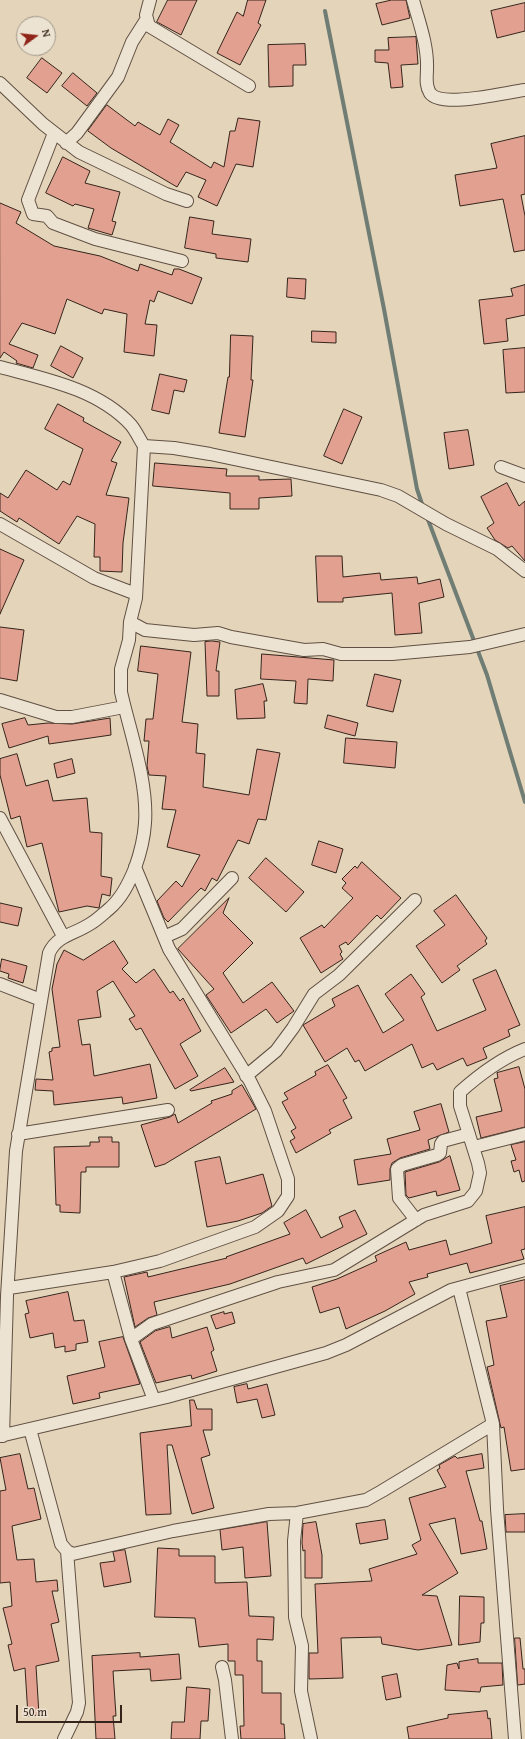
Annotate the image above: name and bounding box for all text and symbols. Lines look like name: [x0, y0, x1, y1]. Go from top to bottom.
north arrow: [16, 16, 56, 56]
text: N: [38, 28, 55, 39]
scale bar: [18, 1697, 124, 1723]
text: 50 m: [23, 1703, 47, 1720]

